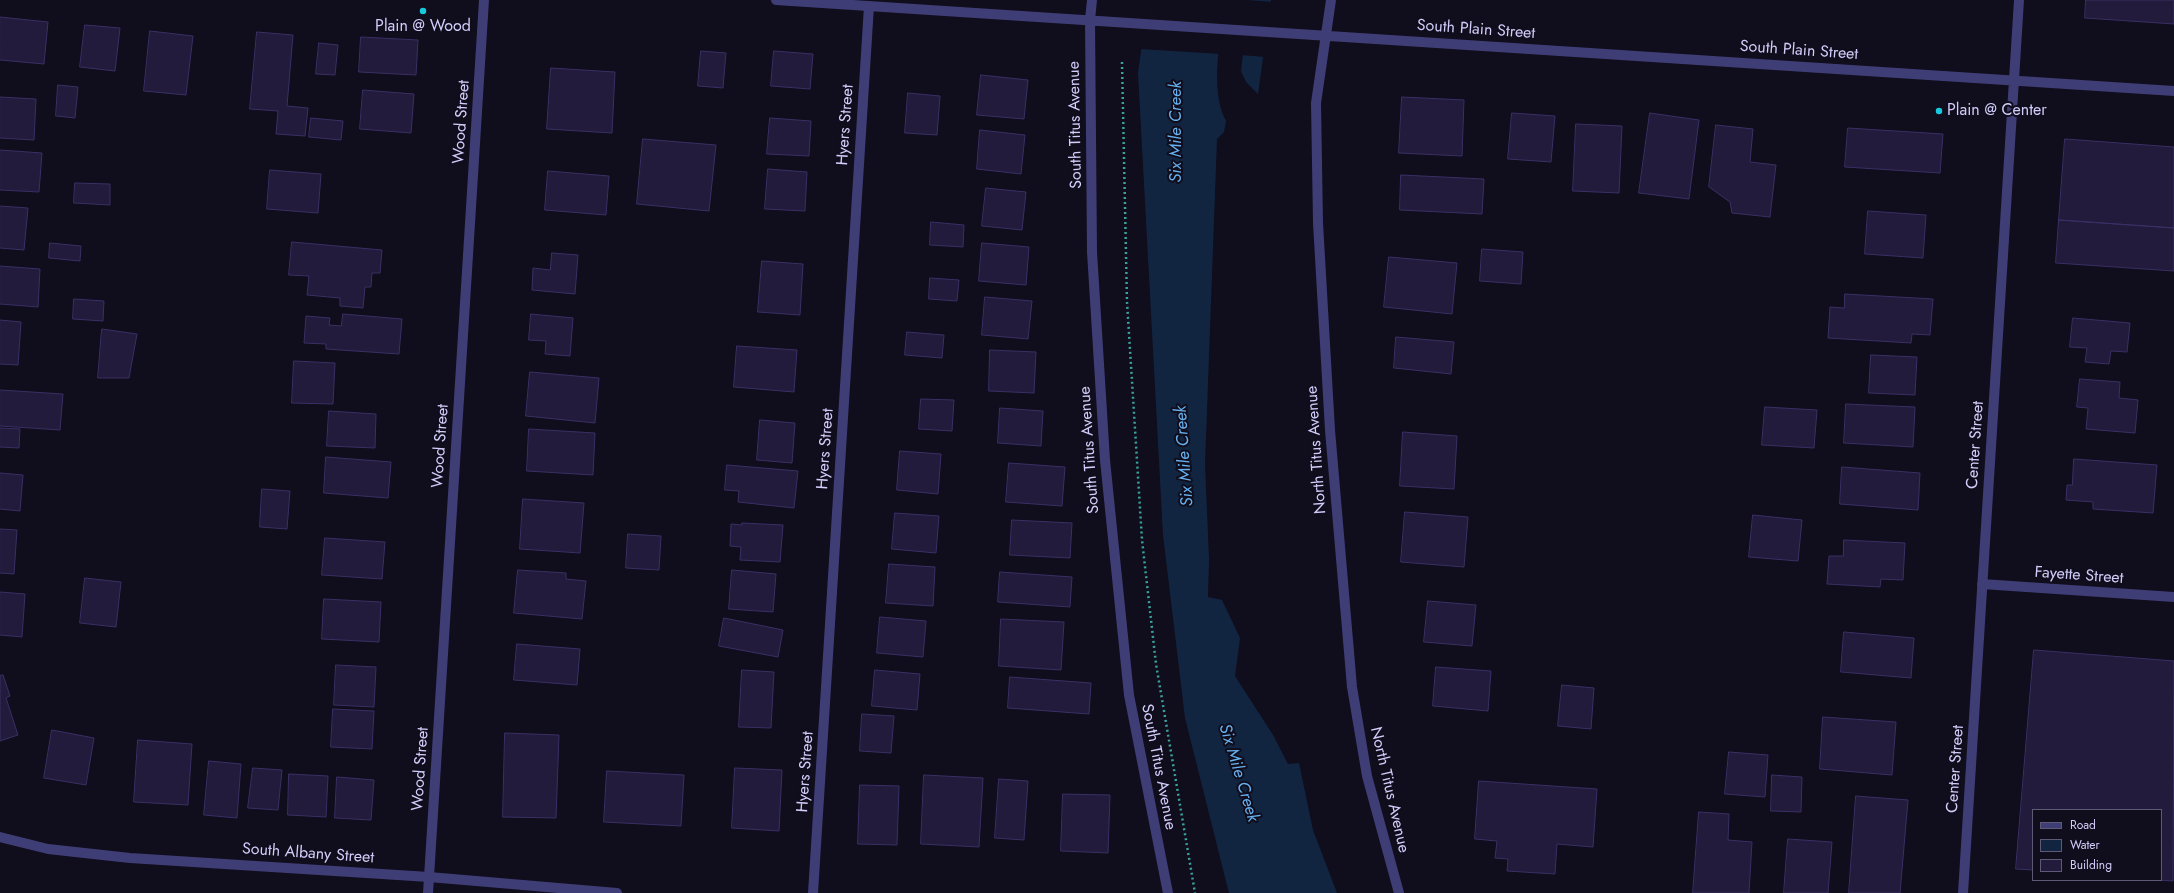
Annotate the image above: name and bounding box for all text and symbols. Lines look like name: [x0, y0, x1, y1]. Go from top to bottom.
marker: Plain @ Wood: [418, 6, 428, 16]
street label: South Plain Street: [1416, 16, 1536, 44]
place label: Plain @ Wood: [375, 17, 471, 37]
street label: South Plain Street: [1739, 37, 1859, 65]
street label: South Titus Avenue: [1065, 61, 1087, 189]
street label: Wood Street: [449, 79, 475, 165]
water label: Six Mile Creek: [1167, 81, 1187, 183]
street label: Hyers Street: [834, 84, 858, 166]
place label: Plain @ Center: [1947, 101, 2047, 121]
marker: Plain @ Center: [1934, 106, 1944, 116]
street label: North Titus Avenue: [1303, 385, 1331, 515]
street label: South Titus Avenue: [1076, 386, 1104, 514]
street label: Center Street: [1963, 400, 1989, 490]
street label: Wood Street: [428, 403, 454, 489]
water label: Six Mile Creek: [1171, 405, 1199, 507]
street label: Hyers Street: [814, 408, 838, 490]
street label: Fayette Street: [2034, 563, 2124, 589]
street label: South Titus Avenue: [1136, 702, 1180, 832]
water label: Six Mile Creek: [1213, 722, 1263, 824]
street label: Center Street: [1943, 724, 1969, 814]
street label: North Titus Avenue: [1365, 725, 1413, 855]
street label: Wood Street: [408, 726, 434, 812]
street label: Hyers Street: [794, 731, 818, 813]
legend: [2032, 809, 2162, 881]
text: Road: [2070, 816, 2096, 834]
text: Water: [2070, 836, 2100, 854]
street label: South Albany Street: [241, 840, 375, 868]
text: Building: [2070, 856, 2112, 874]

